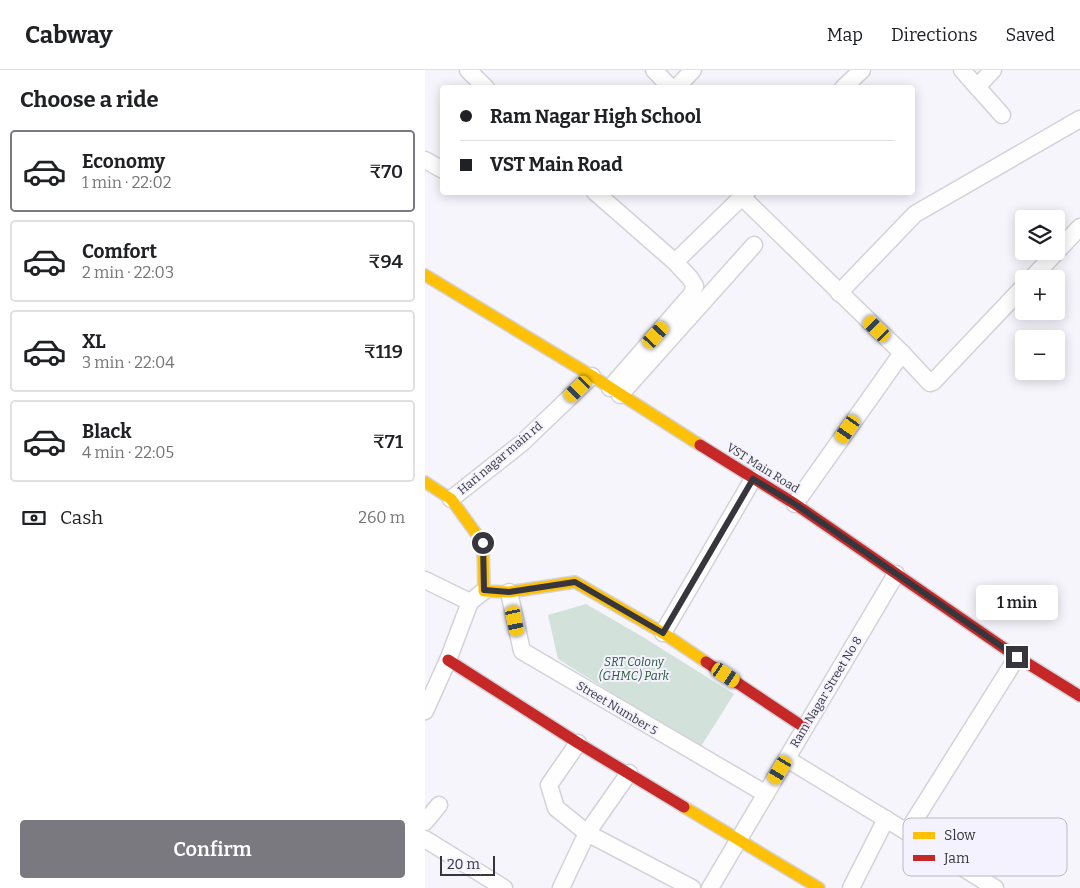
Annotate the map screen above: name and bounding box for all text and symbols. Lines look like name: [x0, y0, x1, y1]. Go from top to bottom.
text: Cabway: [25, 21, 113, 49]
text: Map: [827, 24, 863, 46]
text: Directions: [891, 24, 978, 46]
text: Saved: [1006, 24, 1055, 46]
text: Choose a ride: [20, 86, 159, 113]
text: Ram Nagar High School: [490, 105, 702, 128]
icon: car: [22, 149, 67, 194]
text: Economy: [82, 150, 165, 173]
text: VST Main Road: [490, 153, 623, 176]
text: ₹70: [369, 160, 403, 183]
text: 1 min · 22:02: [82, 173, 171, 192]
map controls: [1015, 210, 1065, 380]
button: layers: [1015, 210, 1065, 260]
icon: car: [22, 239, 67, 284]
text: Comfort: [82, 240, 157, 263]
text: ₹94: [368, 250, 403, 273]
text: 2 min · 22:03: [82, 263, 174, 282]
button: +: [1015, 270, 1065, 320]
car: [861, 313, 893, 345]
car: [640, 319, 671, 351]
icon: car: [22, 329, 67, 374]
text: XL: [82, 330, 106, 353]
button: −: [1015, 330, 1065, 380]
text: ₹119: [364, 340, 403, 363]
text: 3 min · 22:04: [82, 353, 175, 372]
car: [562, 373, 594, 405]
car: [833, 412, 862, 446]
icon: car: [22, 419, 67, 464]
street label: Hari nagar main rd: [455, 419, 545, 497]
text: Black: [82, 420, 132, 443]
text: ₹71: [373, 430, 403, 453]
street label: VST Main Road: [724, 440, 802, 496]
text: 4 min · 22:05: [82, 443, 174, 462]
icon: cash: [20, 504, 48, 532]
text: Cash: [60, 506, 103, 529]
text: 260 m: [358, 508, 405, 527]
route start: [472, 532, 494, 554]
callout: 1 min: [976, 584, 1058, 620]
text: 1 min: [997, 593, 1037, 612]
car: [504, 605, 525, 637]
street label: Ram Nagar Street No 8: [787, 634, 865, 750]
route end: [1006, 646, 1028, 668]
park label: SRT Colony (GHMC) Park: [599, 655, 670, 683]
car: [709, 660, 742, 690]
street label: Street Number 5: [574, 678, 660, 738]
car: [765, 753, 794, 787]
legend: [903, 818, 1067, 876]
button: Confirm: [20, 820, 405, 878]
text: Slow: [944, 827, 976, 844]
text: Jam: [943, 850, 970, 867]
scale bar: [440, 853, 495, 876]
text: 20 m: [447, 856, 480, 873]

